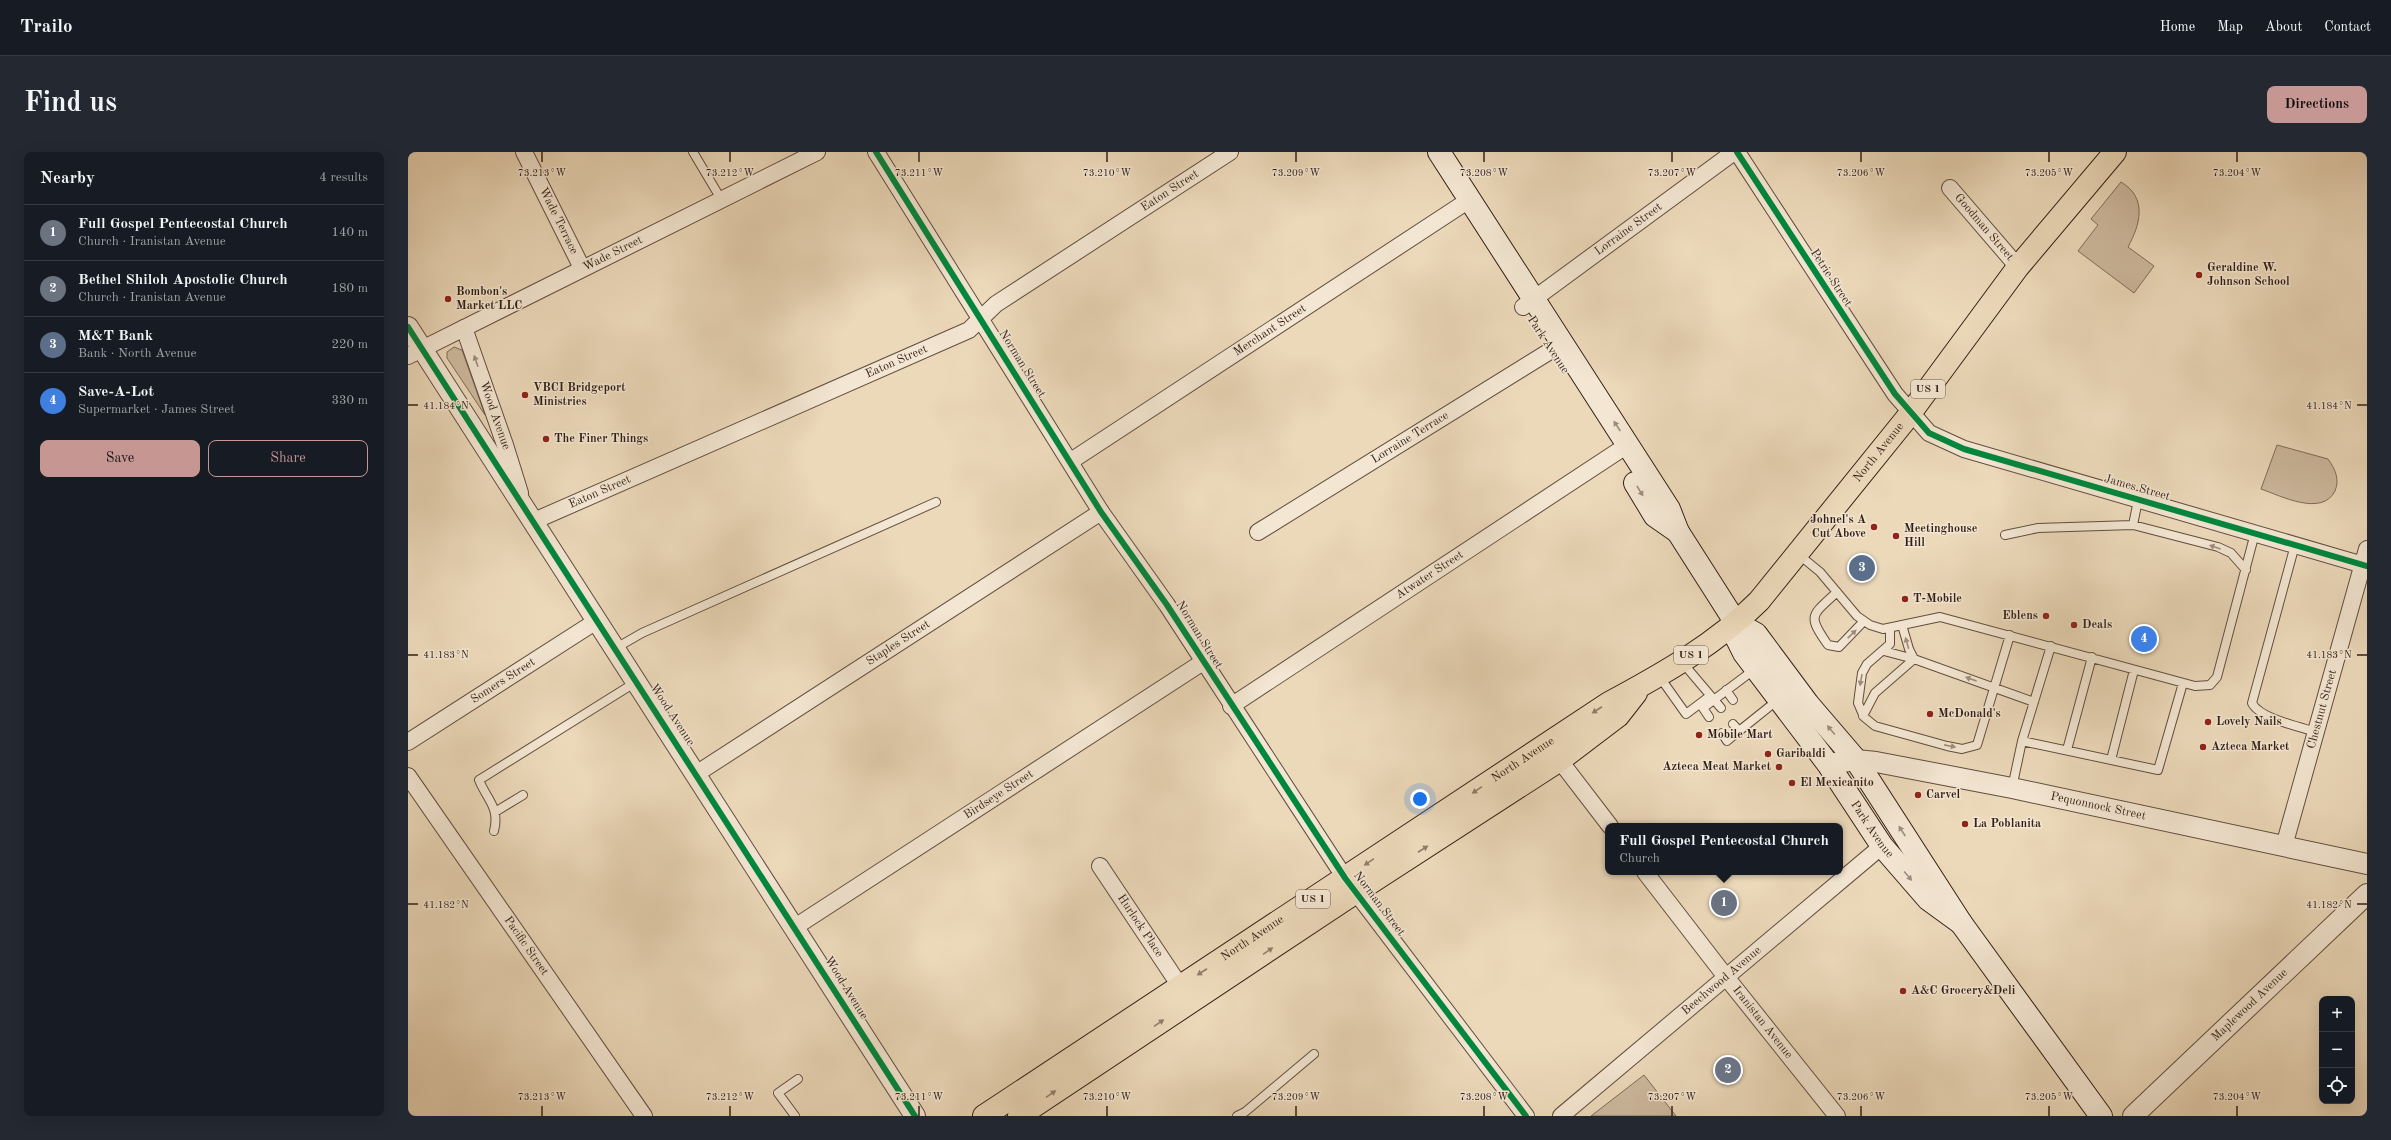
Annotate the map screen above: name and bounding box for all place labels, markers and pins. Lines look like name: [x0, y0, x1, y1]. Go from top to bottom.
place label: Geraldine W. Johnson School: [2207, 262, 2290, 288]
marker: Geraldine W. Johnson School: [2194, 270, 2204, 280]
place label: Bombon's Market LLC: [456, 286, 522, 312]
marker: Bombon's Market LLC: [443, 294, 453, 304]
place label: VBCI Bridgeport Ministries: [533, 382, 626, 408]
marker: VBCI Bridgeport Ministries: [520, 390, 530, 400]
place label: The Finer Things: [554, 433, 648, 445]
marker: The Finer Things: [541, 434, 551, 444]
place label: Johnel's A Cut Above: [1810, 514, 1866, 540]
marker: Johnel's A Cut Above: [1869, 522, 1879, 532]
place label: Meetinghouse Hill: [1904, 523, 1978, 549]
marker: Meetinghouse Hill: [1891, 531, 1901, 541]
pin: 3: [1849, 553, 1875, 583]
place label: T-Mobile: [1913, 593, 1962, 605]
marker: T-Mobile: [1900, 594, 1910, 604]
place label: Eblens: [2002, 610, 2038, 622]
marker: Eblens: [2041, 611, 2051, 621]
place label: Deals: [2082, 619, 2112, 631]
marker: Deals: [2069, 620, 2079, 630]
pin: 4: [2131, 624, 2157, 654]
place label: McDonald's: [1938, 708, 2001, 720]
marker: McDonald's: [1925, 709, 1935, 719]
place label: Lovely Nails: [2216, 716, 2282, 728]
marker: Lovely Nails: [2203, 717, 2213, 727]
place label: Mobile Mart: [1707, 729, 1773, 741]
marker: Mobile Mart: [1694, 730, 1704, 740]
place label: Azteca Market: [2211, 741, 2290, 753]
marker: Azteca Market: [2198, 742, 2208, 752]
place label: Garibaldi: [1776, 748, 1826, 760]
marker: Garibaldi: [1763, 749, 1773, 759]
place label: Azteca Meat Market: [1662, 761, 1772, 773]
marker: Azteca Meat Market: [1774, 762, 1784, 772]
place label: El Mexicanito: [1800, 777, 1874, 789]
marker: El Mexicanito: [1787, 778, 1797, 788]
place label: Carvel: [1926, 789, 1961, 801]
marker: Carvel: [1913, 790, 1923, 800]
place label: La Poblanita: [1973, 818, 2041, 830]
marker: La Poblanita: [1960, 819, 1970, 829]
pin: 1: [1711, 888, 1737, 918]
place label: A&C Grocery&Deli: [1911, 985, 2016, 997]
marker: A&C Grocery&Deli: [1898, 986, 1908, 996]
pin: 2: [1715, 1055, 1741, 1085]

